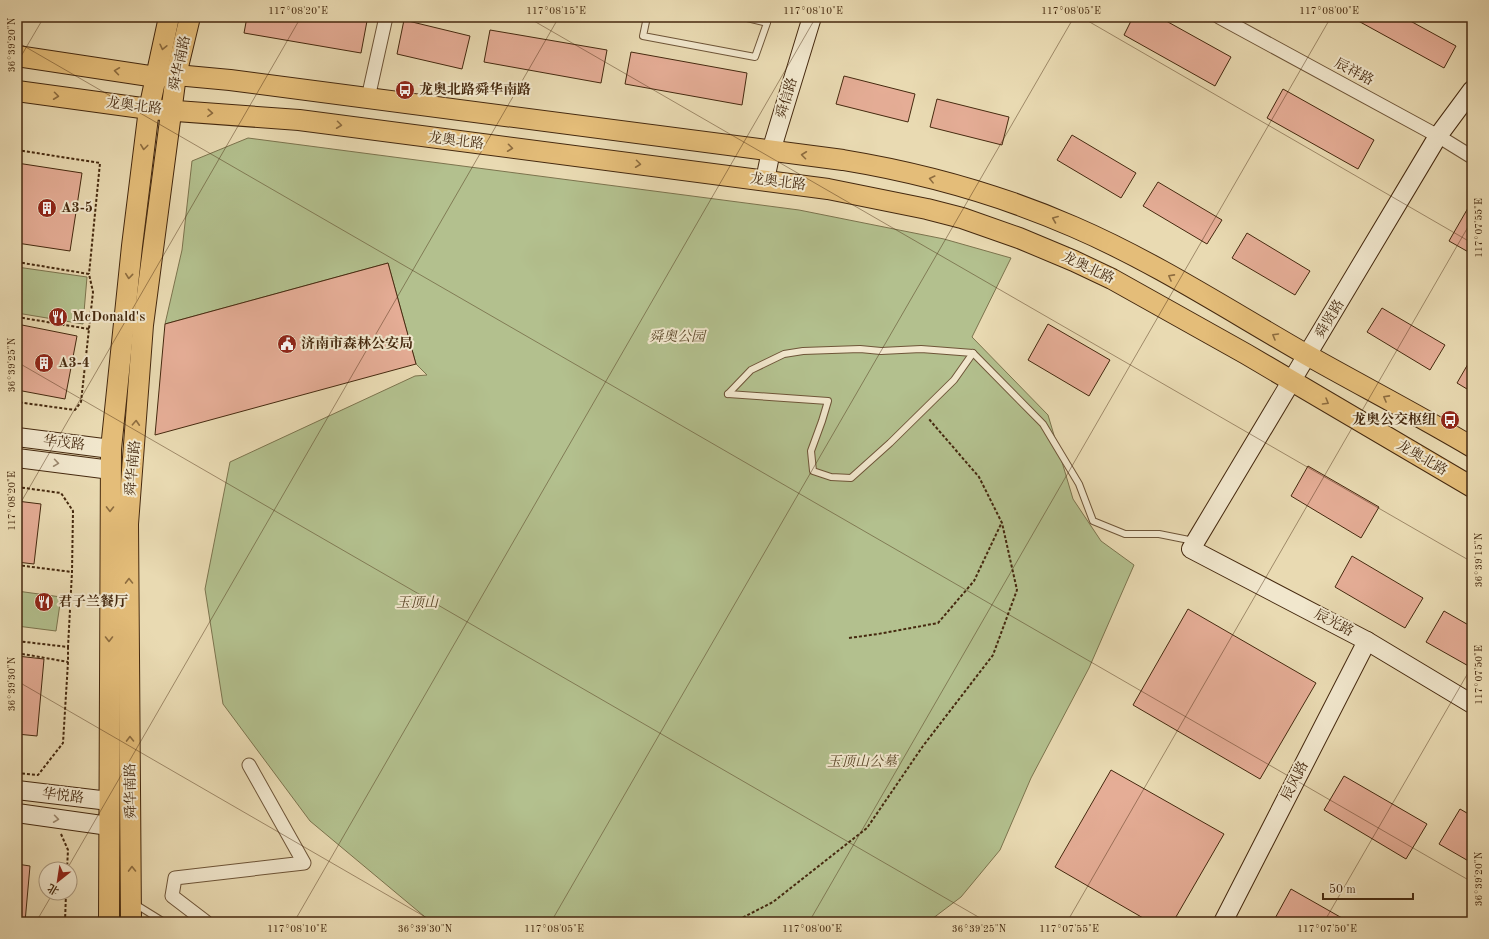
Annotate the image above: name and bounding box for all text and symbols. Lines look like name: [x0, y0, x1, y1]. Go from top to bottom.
text: 117°08'20"E: [268, 6, 328, 16]
text: 117°08'15"E: [526, 6, 586, 16]
text: 117°08'10"E: [783, 6, 843, 16]
text: 117°08'05"E: [1041, 6, 1101, 16]
text: 117°08'00"E: [1299, 6, 1359, 16]
text: 36°39'20"N: [7, 17, 17, 72]
street label: 舜华南路: [166, 34, 193, 92]
one-way arrow: [159, 44, 167, 50]
street label: 辰祥路: [1332, 55, 1376, 88]
one-way arrow: [114, 67, 120, 76]
street label: 舜信路: [773, 76, 800, 120]
bus stop icon: 龙奥北路舜华南路: [394, 79, 416, 101]
place label: 龙奥北路舜华南路: [419, 82, 531, 97]
one-way arrow: [53, 91, 59, 100]
street label: 龙奥北路: [105, 95, 163, 116]
one-way arrow: [207, 109, 213, 118]
one-way arrow: [336, 121, 342, 130]
street label: 龙奥北路: [427, 130, 485, 151]
one-way arrow: [507, 143, 513, 152]
one-way arrow: [140, 144, 149, 150]
one-way arrow: [801, 151, 807, 160]
one-way arrow: [635, 159, 642, 168]
street label: 龙奥北路: [749, 171, 807, 192]
one-way arrow: [928, 175, 935, 184]
building icon: A3-5: [36, 197, 58, 219]
text: 117°07'55"E: [1474, 198, 1484, 258]
place label: A3-5: [61, 201, 93, 215]
one-way arrow: [1052, 216, 1060, 224]
street label: 龙奥北路: [1060, 249, 1117, 286]
one-way arrow: [124, 273, 133, 279]
one-way arrow: [1168, 274, 1176, 281]
street label: 舜贤路: [1312, 297, 1347, 341]
restaurant icon: McDonald's: [47, 306, 69, 328]
place label: McDonald's: [72, 310, 145, 324]
park label: 舜奥公园: [649, 329, 707, 344]
public building icon: 济南市森林公安局: [276, 333, 298, 355]
one-way arrow: [1271, 333, 1279, 340]
place label: 济南市森林公安局: [301, 335, 413, 351]
text: 36°39'25"N: [7, 337, 17, 392]
building icon: A3-4: [33, 352, 55, 374]
place label: A3-4: [58, 356, 90, 370]
one-way arrow: [1383, 396, 1390, 403]
one-way arrow: [1322, 398, 1329, 405]
bus stop icon: 龙奥公交枢纽: [1439, 409, 1461, 431]
place label: 龙奥公交枢纽: [1352, 411, 1437, 427]
one-way arrow: [132, 420, 141, 426]
street label: 华茂路: [42, 433, 86, 453]
street label: 龙奥北路: [1394, 437, 1450, 478]
street label: 舜华南路: [123, 439, 142, 497]
one-way arrow: [53, 458, 59, 467]
text: 117°08'20"E: [7, 471, 17, 531]
one-way arrow: [106, 506, 114, 512]
text: 36°39'15"N: [1474, 532, 1484, 587]
one-way arrow: [125, 578, 133, 584]
restaurant icon: 君子兰餐厅: [33, 591, 55, 613]
place label: 君子兰餐厅: [58, 594, 128, 609]
park label: 玉顶山: [396, 595, 439, 610]
street label: 辰光路: [1312, 606, 1356, 639]
one-way arrow: [105, 636, 113, 642]
text: 117°07'50"E: [1474, 645, 1484, 705]
text: 36°39'30"N: [7, 656, 17, 711]
one-way arrow: [126, 736, 134, 742]
park label: 玉顶山公墓: [827, 754, 899, 769]
street label: 辰风路: [1278, 759, 1311, 803]
street label: 舜华南路: [123, 763, 138, 819]
street label: 华悦路: [41, 786, 85, 806]
one-way arrow: [53, 814, 59, 823]
text: 36°39'20"N: [1474, 851, 1484, 906]
north arrow: [38, 861, 78, 901]
one-way arrow: [128, 866, 136, 872]
scale bar: [1323, 875, 1413, 901]
text: 北: [46, 881, 61, 897]
text: 50 m: [1329, 883, 1356, 896]
text: 117°08'10"E: [267, 924, 327, 934]
text: 36°39'30"N: [398, 924, 453, 934]
text: 117°08'05"E: [524, 924, 584, 934]
text: 117°08'00"E: [782, 924, 842, 934]
text: 36°39'25"N: [952, 924, 1007, 934]
text: 117°07'55"E: [1039, 924, 1099, 934]
text: 117°07'50"E: [1297, 924, 1357, 934]

